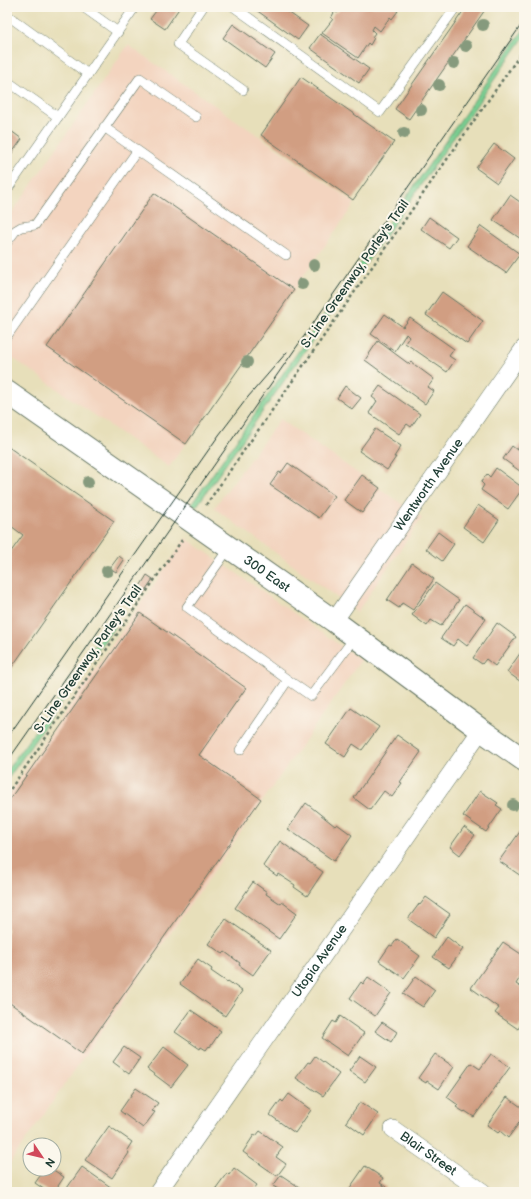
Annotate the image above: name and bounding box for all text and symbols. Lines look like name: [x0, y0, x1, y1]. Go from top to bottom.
street label: S-Line Greenway, Parley's Trail: [298, 197, 413, 351]
street label: Wentworth Avenue: [391, 435, 467, 534]
street label: 300 East: [240, 552, 293, 596]
street label: S-Line Greenway, Parley's Trail: [31, 582, 146, 736]
street label: Utopia Avenue: [288, 921, 351, 1001]
street label: Blair Street: [397, 1128, 460, 1179]
north arrow: [22, 1137, 62, 1177]
text: N: [42, 1155, 57, 1170]

